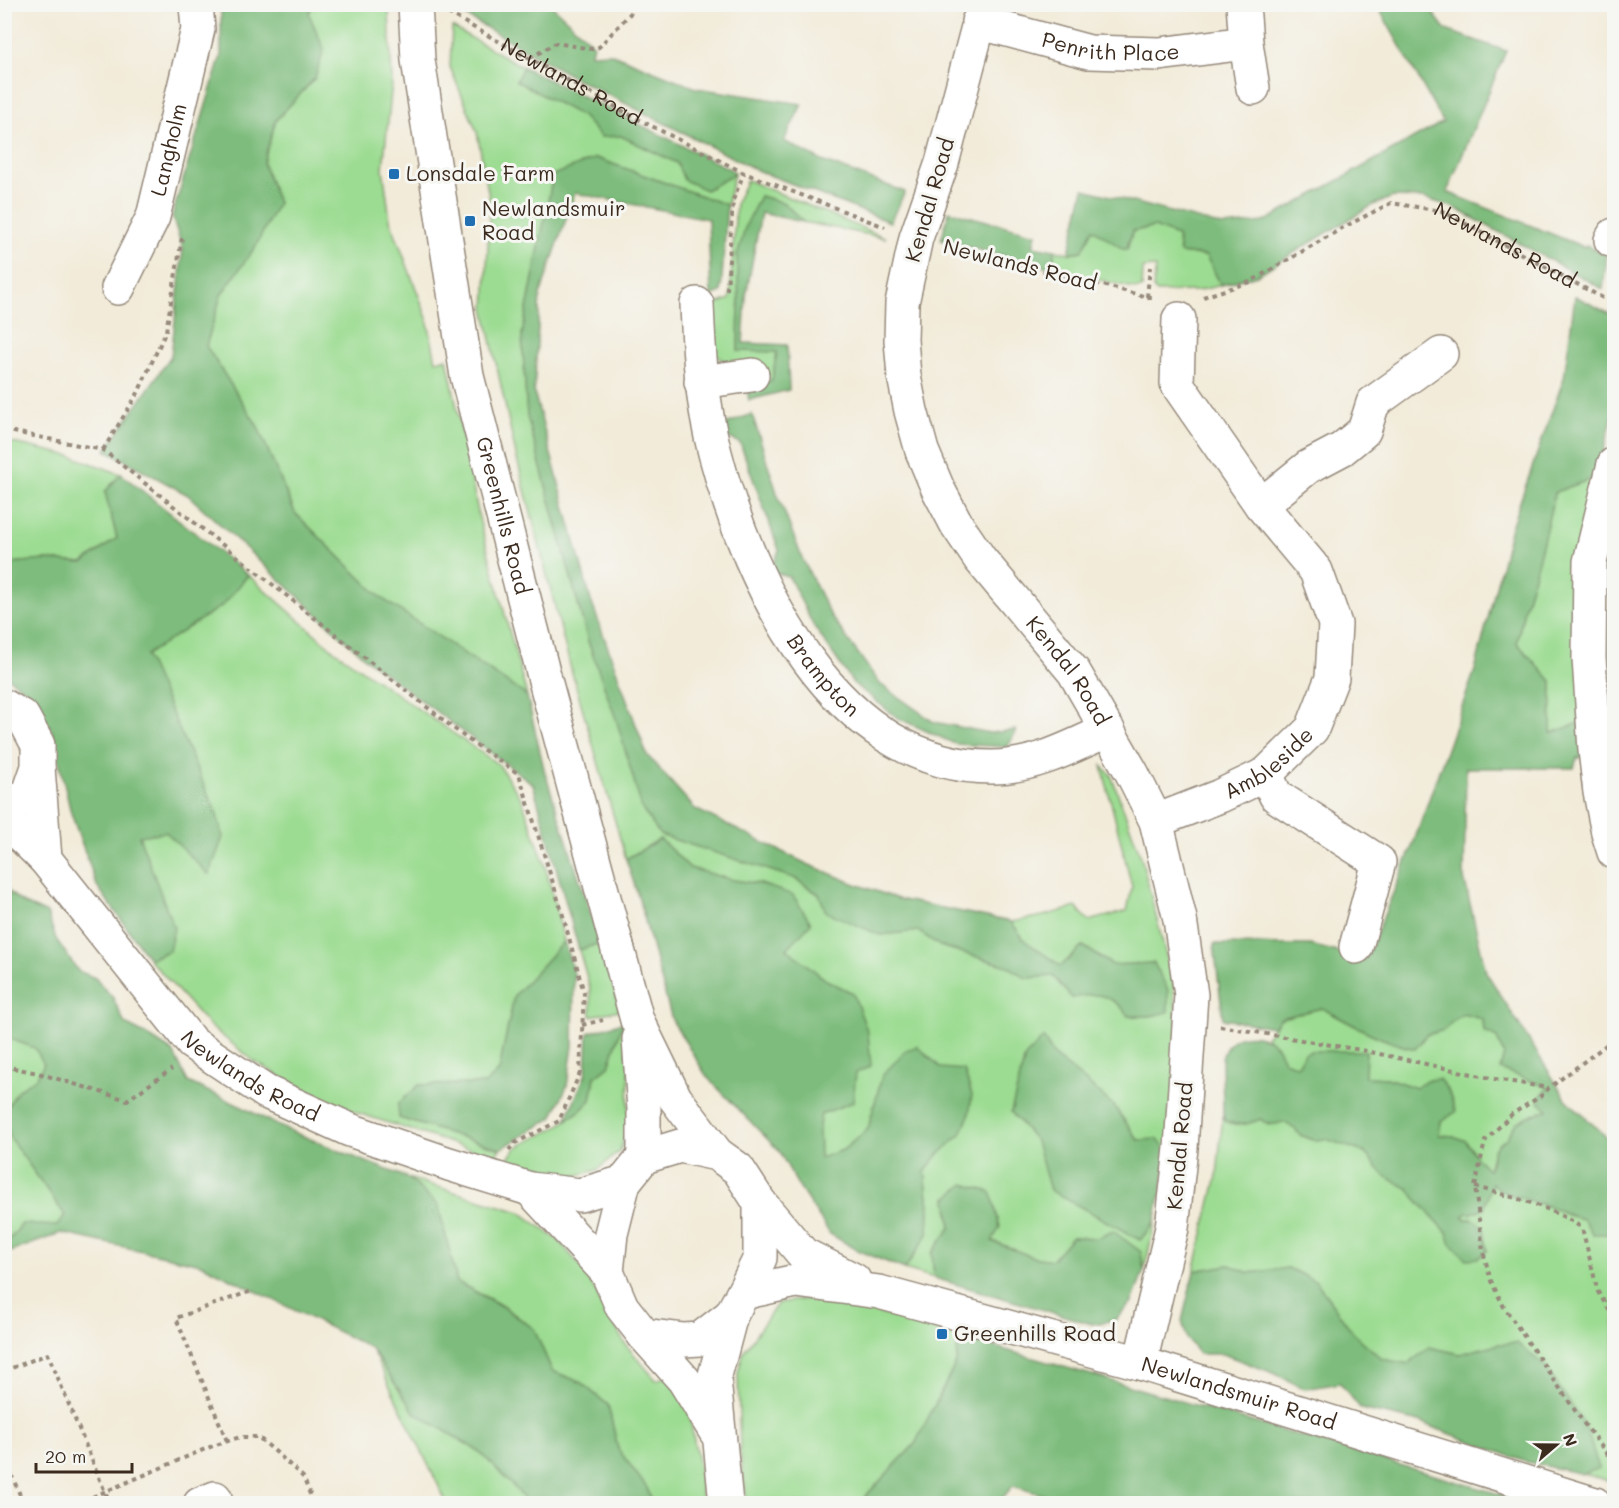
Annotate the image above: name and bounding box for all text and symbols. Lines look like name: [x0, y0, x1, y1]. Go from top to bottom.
street label: Penrith Place: [1039, 25, 1181, 67]
street label: Newlands Road: [496, 30, 647, 131]
street label: Langholm: [143, 101, 192, 199]
street label: Kendal Road: [898, 134, 959, 265]
place label: Lonsdale Farm: [406, 159, 555, 186]
marker: Lonsdale Farm: [387, 167, 401, 181]
place label: Newlandsmuir Road: [482, 194, 626, 245]
street label: Newlands Road: [1430, 194, 1581, 293]
marker: Newlandsmuir Road: [463, 214, 477, 228]
street label: Newlands Road: [941, 231, 1100, 296]
street label: Greenhills Road: [471, 433, 537, 597]
street label: Kendal Road: [1021, 610, 1117, 730]
street label: Brampton: [782, 628, 866, 722]
street label: Ambleside: [1219, 720, 1318, 804]
street label: Newlands Road: [175, 1025, 324, 1126]
street label: Kendal Road: [1159, 1081, 1198, 1211]
place label: Greenhills Road: [954, 1319, 1116, 1346]
marker: Greenhills Road: [935, 1327, 949, 1341]
street label: Newlandsmuir Road: [1138, 1349, 1340, 1435]
north arrow: [1526, 1415, 1586, 1475]
text: N: [1559, 1430, 1583, 1449]
scale bar: [36, 1436, 132, 1474]
text: 20 m: [45, 1444, 86, 1468]

